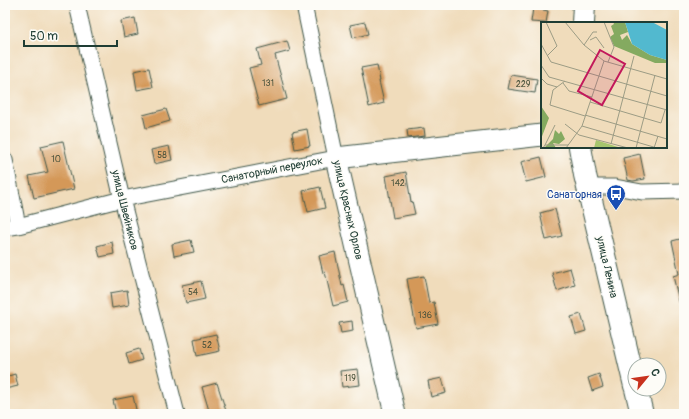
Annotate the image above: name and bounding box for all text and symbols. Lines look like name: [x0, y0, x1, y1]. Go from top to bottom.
scale bar: [24, 22, 117, 48]
inset map: [541, 22, 667, 148]
text: 50 m: [30, 29, 58, 44]
house number: 131: [262, 78, 274, 89]
house number: 229: [516, 79, 531, 90]
house number: 58: [157, 150, 167, 161]
house number: 10: [51, 154, 61, 165]
street label: Санаторный переулок: [220, 154, 324, 186]
street label: улица Красных Орлов: [330, 158, 366, 261]
street label: улица Швейников: [108, 168, 141, 251]
house number: 142: [391, 178, 405, 189]
bus stop icon: Санаторная: [605, 183, 627, 211]
place label: Санаторная: [547, 188, 602, 201]
street label: улица Ленина: [593, 234, 620, 299]
house number: 54: [188, 287, 199, 298]
house number: 136: [418, 310, 432, 321]
house number: 52: [202, 340, 212, 351]
north arrow: [627, 357, 667, 397]
text: С: [648, 366, 663, 379]
house number: 119: [344, 373, 356, 384]

